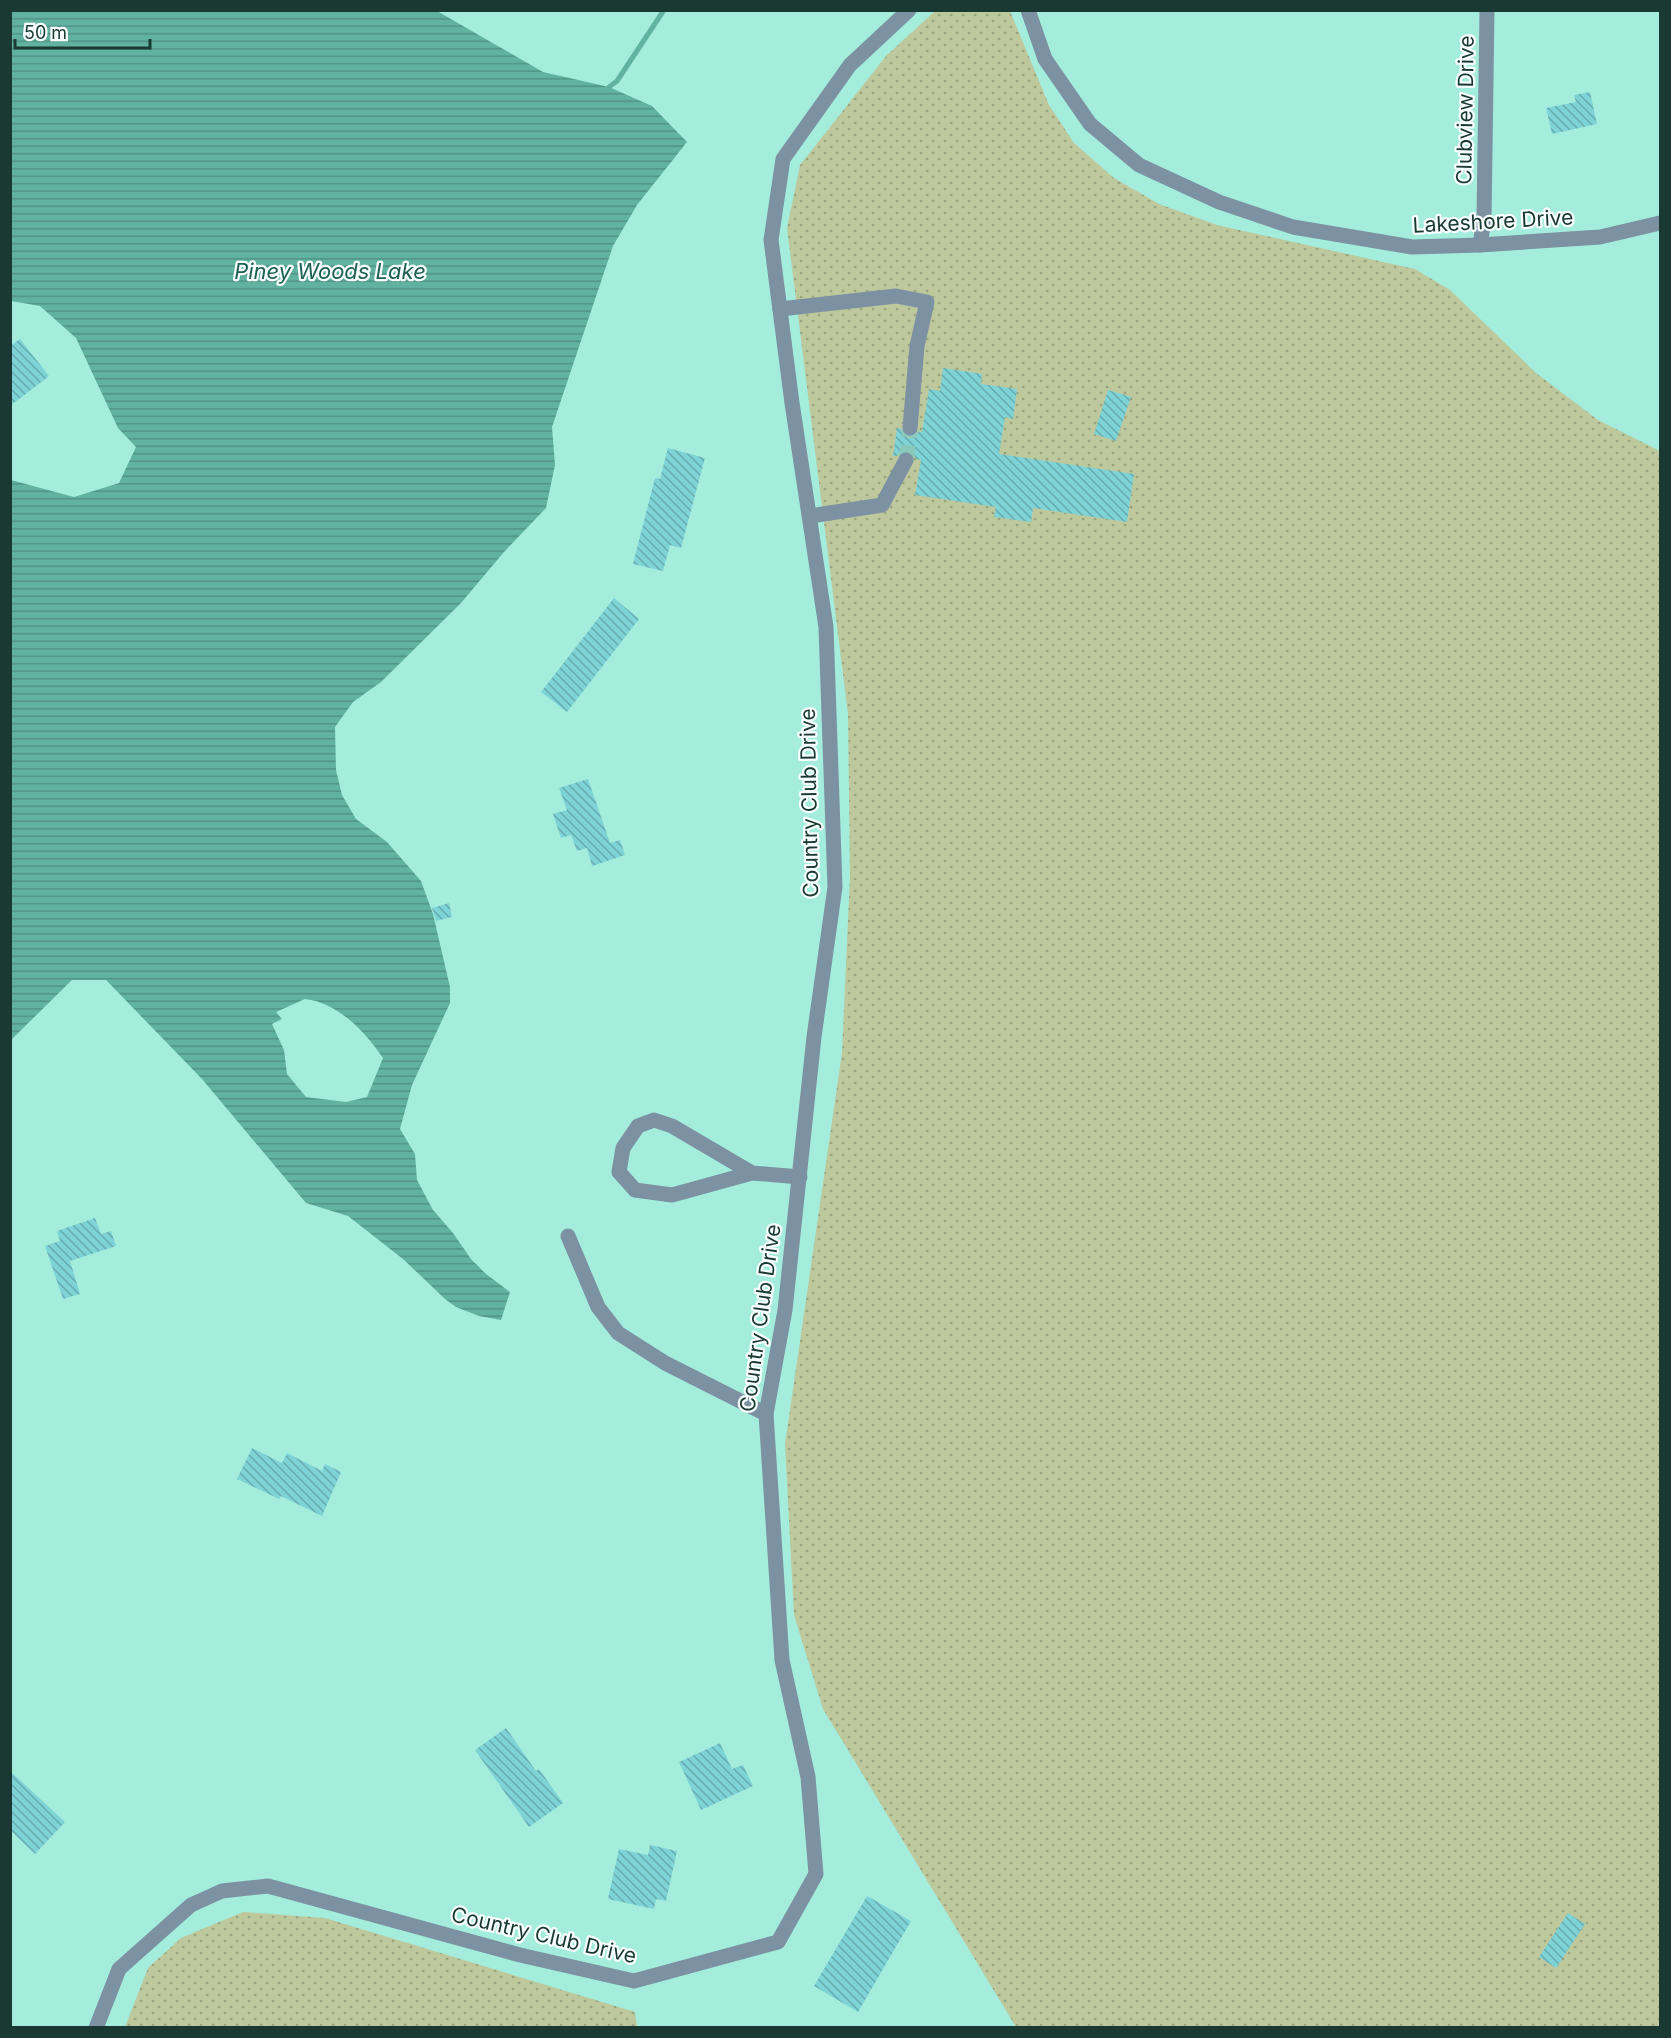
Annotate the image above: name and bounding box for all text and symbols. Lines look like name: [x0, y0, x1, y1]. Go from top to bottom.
scale bar: [15, 12, 150, 50]
text: 50 m: [24, 22, 67, 43]
street label: Clubview Drive: [1451, 35, 1479, 185]
street label: Lakeshore Drive: [1412, 204, 1574, 238]
water label: Piney Woods Lake: [234, 258, 426, 284]
street label: Country Club Drive: [795, 708, 823, 898]
street label: Country Club Drive: [734, 1223, 786, 1413]
street label: Country Club Drive: [449, 1902, 639, 1968]

